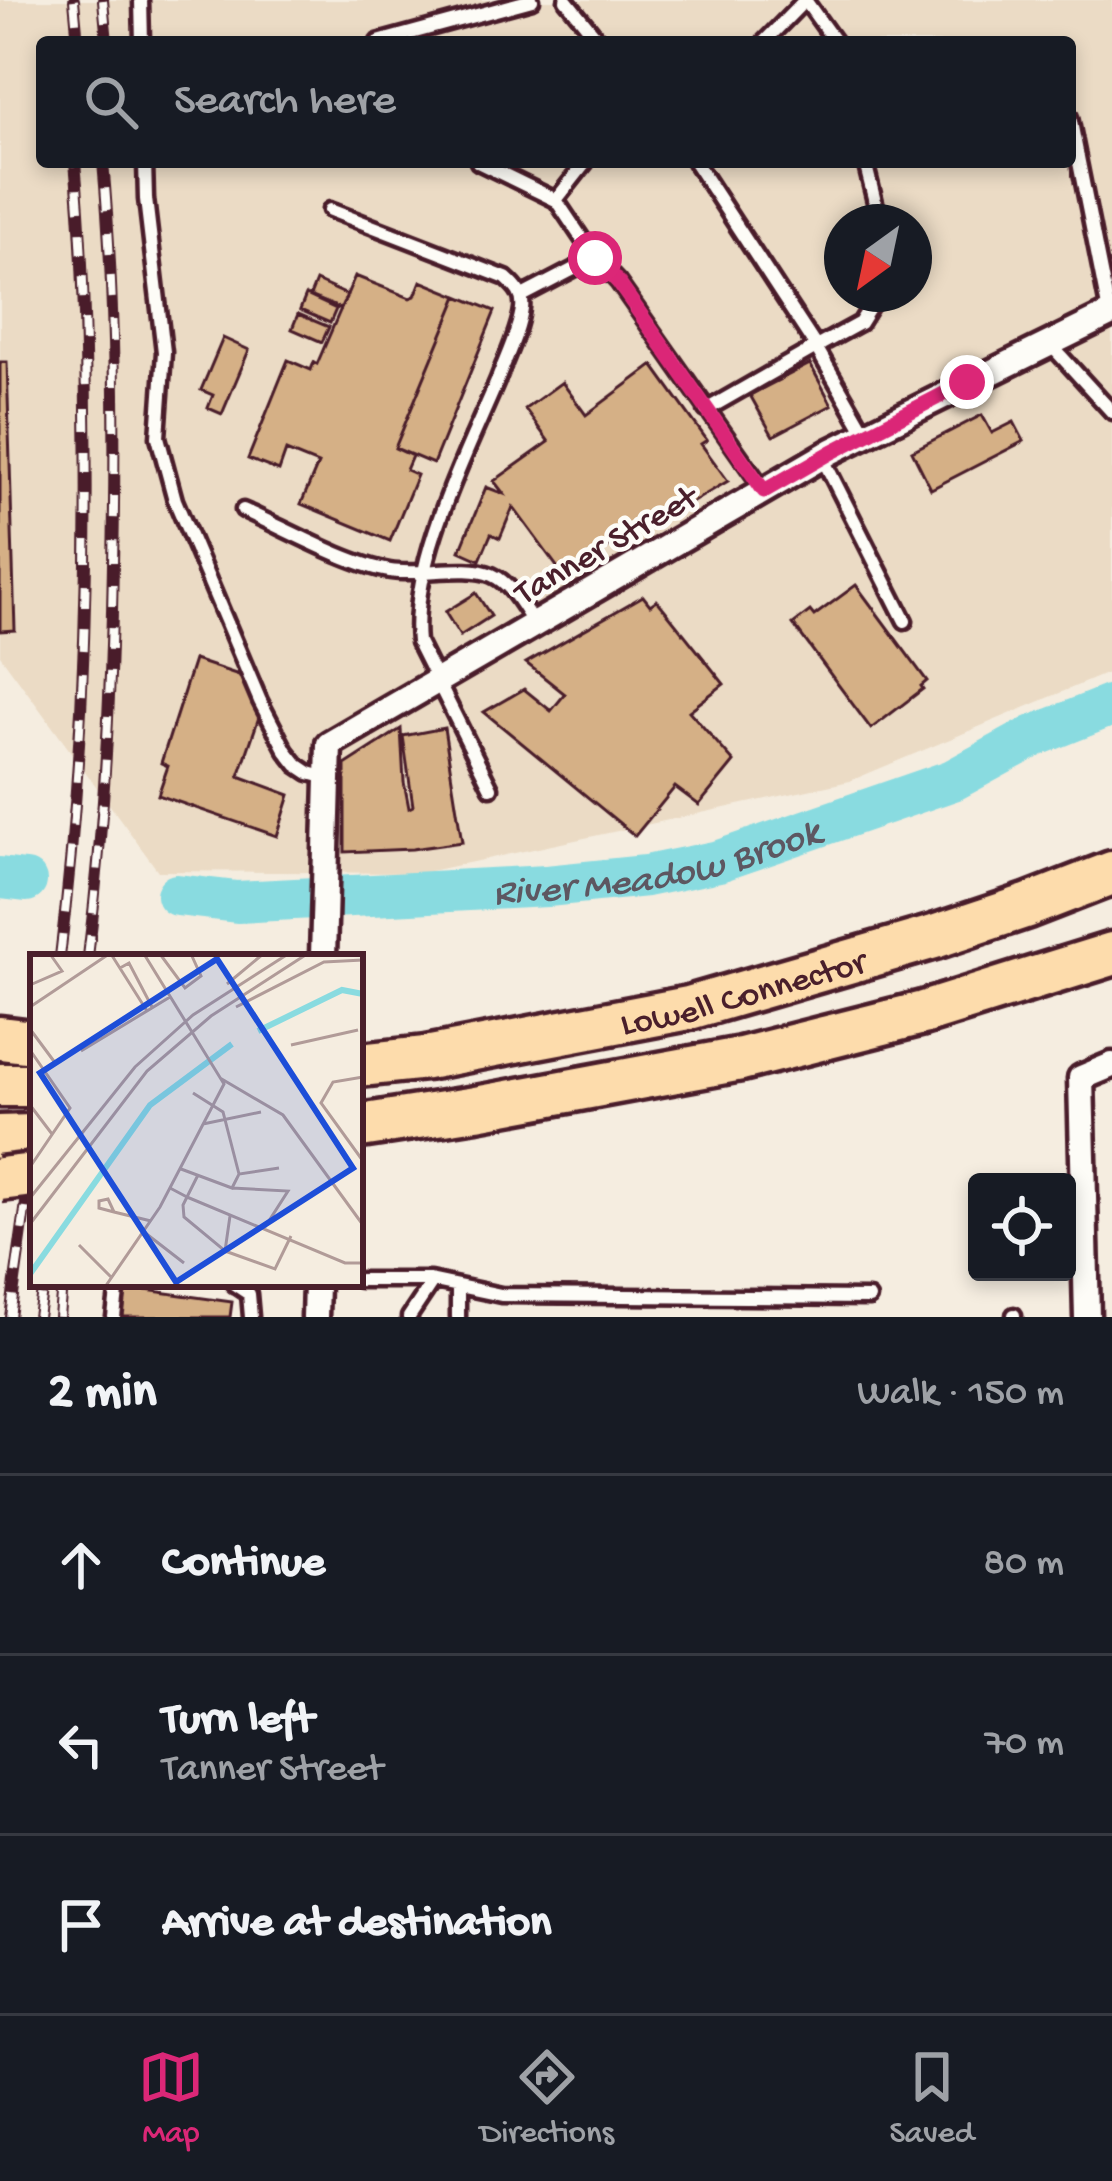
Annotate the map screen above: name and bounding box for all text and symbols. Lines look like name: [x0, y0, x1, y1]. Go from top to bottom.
search box: [36, 36, 1076, 168]
icon: search: [78, 69, 144, 135]
text: Search here: [174, 76, 396, 129]
north arrow: [824, 204, 932, 312]
route start: [568, 231, 622, 285]
route end: [940, 355, 994, 409]
street label: Tanner Street: [506, 476, 709, 618]
water label: River Meadow Brook: [492, 811, 831, 919]
street label: Lowell Connector: [617, 942, 875, 1049]
inset map: [30, 954, 363, 1287]
map controls: [968, 1173, 1076, 1281]
button: locate: [968, 1173, 1076, 1281]
text: 2 min: [48, 1365, 157, 1425]
text: Walk · 150 m: [857, 1372, 1064, 1418]
icon: ahead: [48, 1532, 114, 1598]
text: Continue: [162, 1538, 325, 1591]
text: 80 m: [984, 1542, 1064, 1588]
text: Turn left: [162, 1695, 314, 1748]
icon: left: [48, 1712, 114, 1778]
text: 70 m: [985, 1722, 1064, 1768]
text: Tanner Street: [162, 1748, 383, 1794]
icon: arrive: [48, 1892, 114, 1958]
text: Arrive at destination: [162, 1898, 551, 1951]
tab: Map: [138, 2044, 204, 2154]
tab: Directions: [480, 2044, 614, 2154]
tab: Saved: [890, 2044, 974, 2154]

